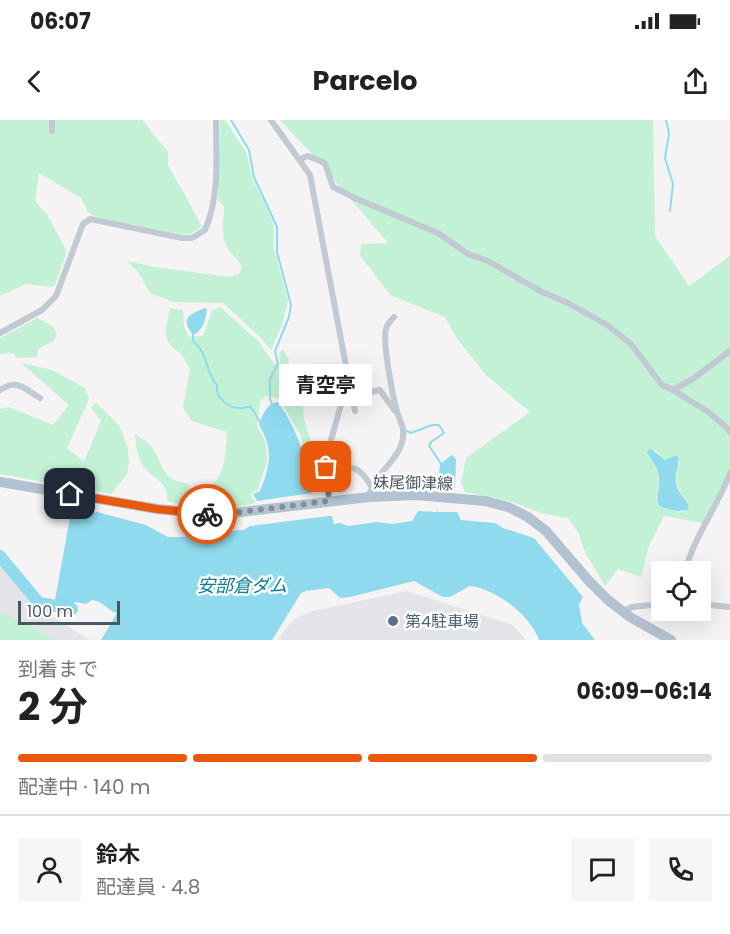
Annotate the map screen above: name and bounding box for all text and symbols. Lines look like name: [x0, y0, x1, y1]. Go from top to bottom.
text: 06:07: [30, 6, 91, 37]
text: Parcelo: [313, 62, 417, 99]
icon: back: [18, 65, 51, 98]
icon: share: [679, 65, 712, 98]
callout: 青空亭: [280, 365, 372, 407]
text: 青空亭: [296, 371, 356, 399]
pin: [300, 441, 351, 492]
icon: bag: [309, 450, 342, 483]
pin: [44, 468, 95, 519]
street label: 妹尾御津線: [373, 471, 453, 495]
icon: home: [53, 477, 86, 510]
courier: [177, 484, 237, 544]
icon: bike: [191, 498, 224, 531]
map controls: [651, 561, 711, 621]
button: locate: [651, 561, 711, 621]
water label: 安部倉ダム: [197, 573, 287, 598]
scale bar: [18, 598, 120, 625]
text: 100 m: [27, 600, 73, 623]
place label: 第4駐車場: [405, 610, 479, 633]
marker: 第4駐車場: [386, 614, 400, 628]
text: 到着まで: [18, 655, 98, 683]
text: 06:09–06:14: [576, 676, 712, 707]
text: 2 分: [18, 679, 88, 734]
text: 配達中 · 140 m: [18, 773, 150, 801]
button: person: [18, 838, 81, 901]
button: chat: [571, 838, 634, 901]
button: phone: [649, 838, 712, 901]
text: 鈴木: [96, 839, 140, 870]
text: 配達員 · 4.8: [96, 873, 200, 901]

